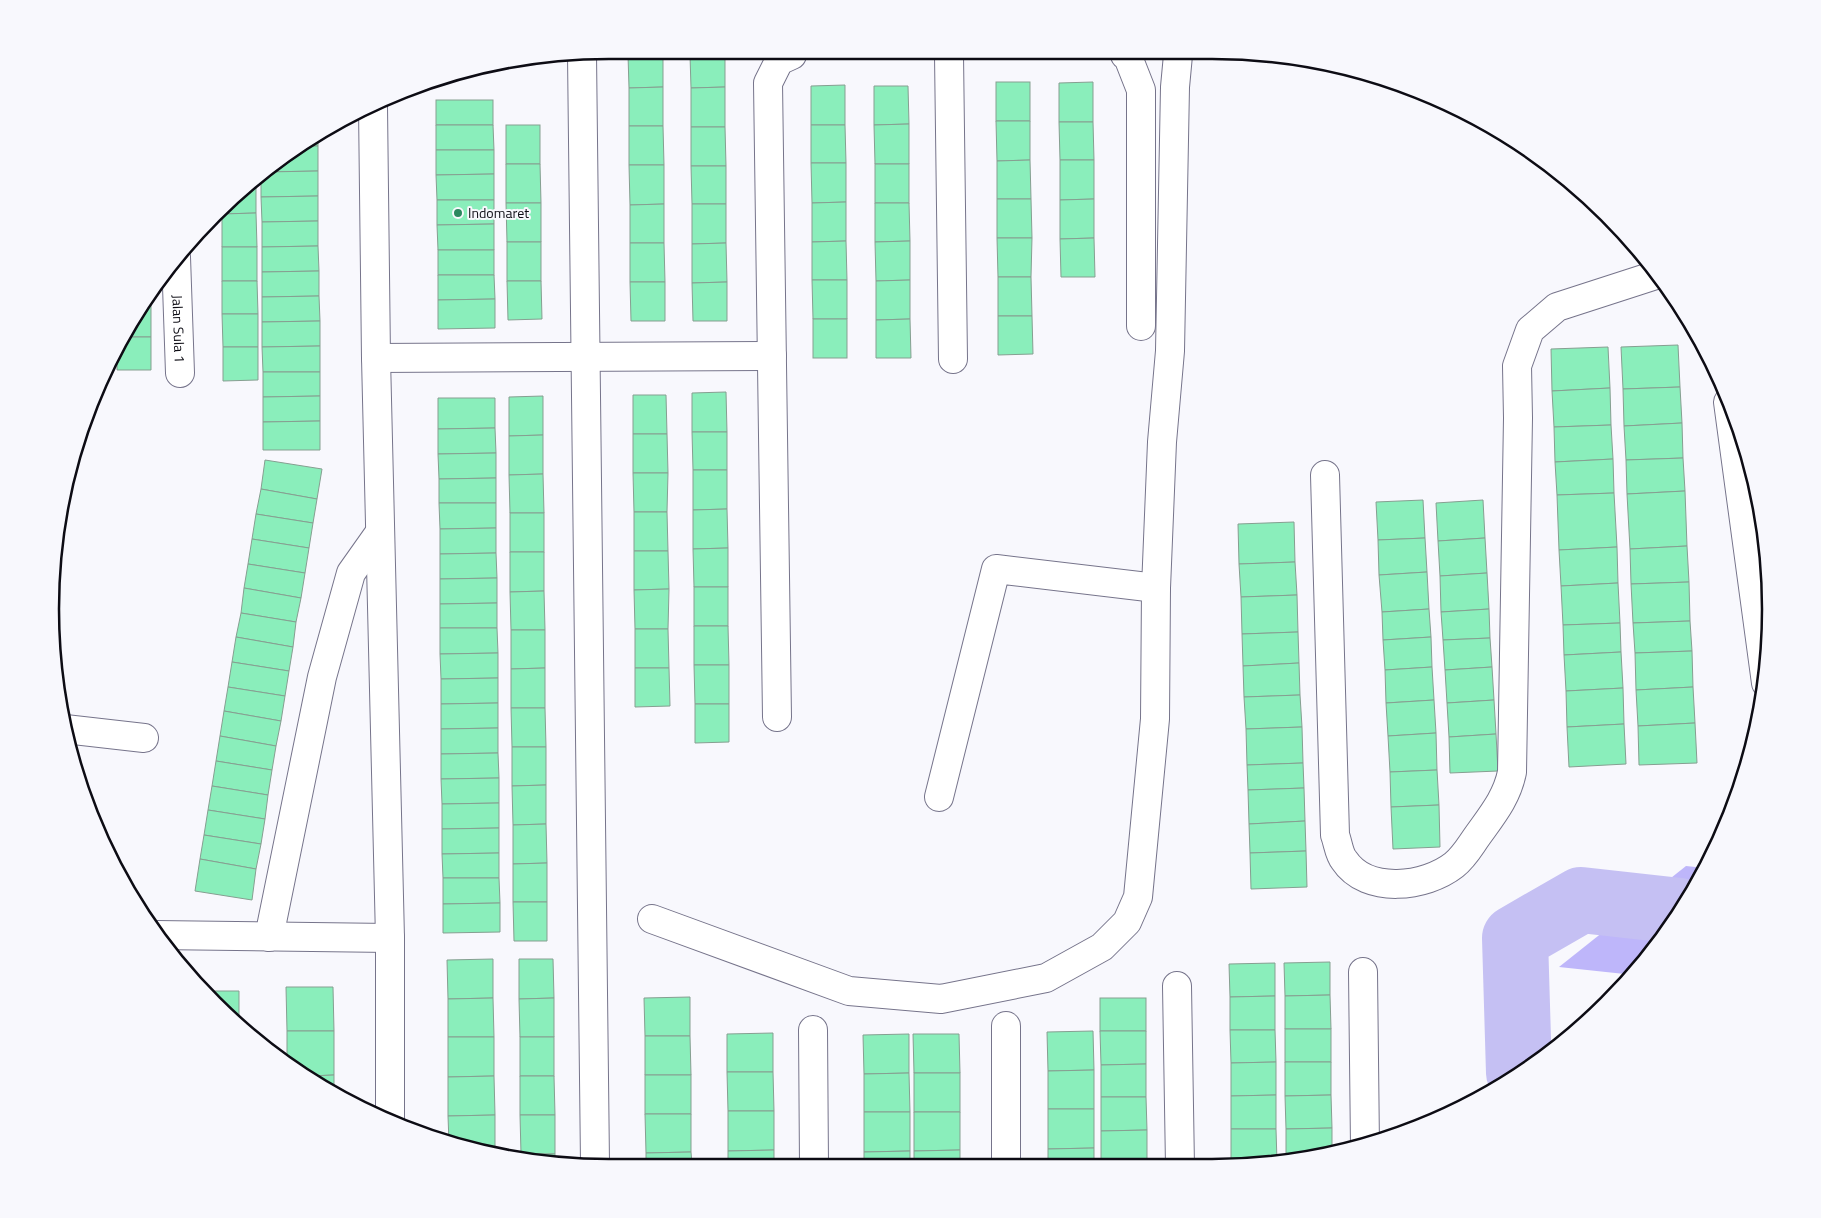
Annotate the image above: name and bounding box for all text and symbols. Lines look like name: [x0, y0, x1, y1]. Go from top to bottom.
place label: Indomaret: [468, 202, 529, 223]
marker: Indomaret: [452, 207, 464, 219]
street label: Jalan Sula 1: [167, 295, 191, 363]

